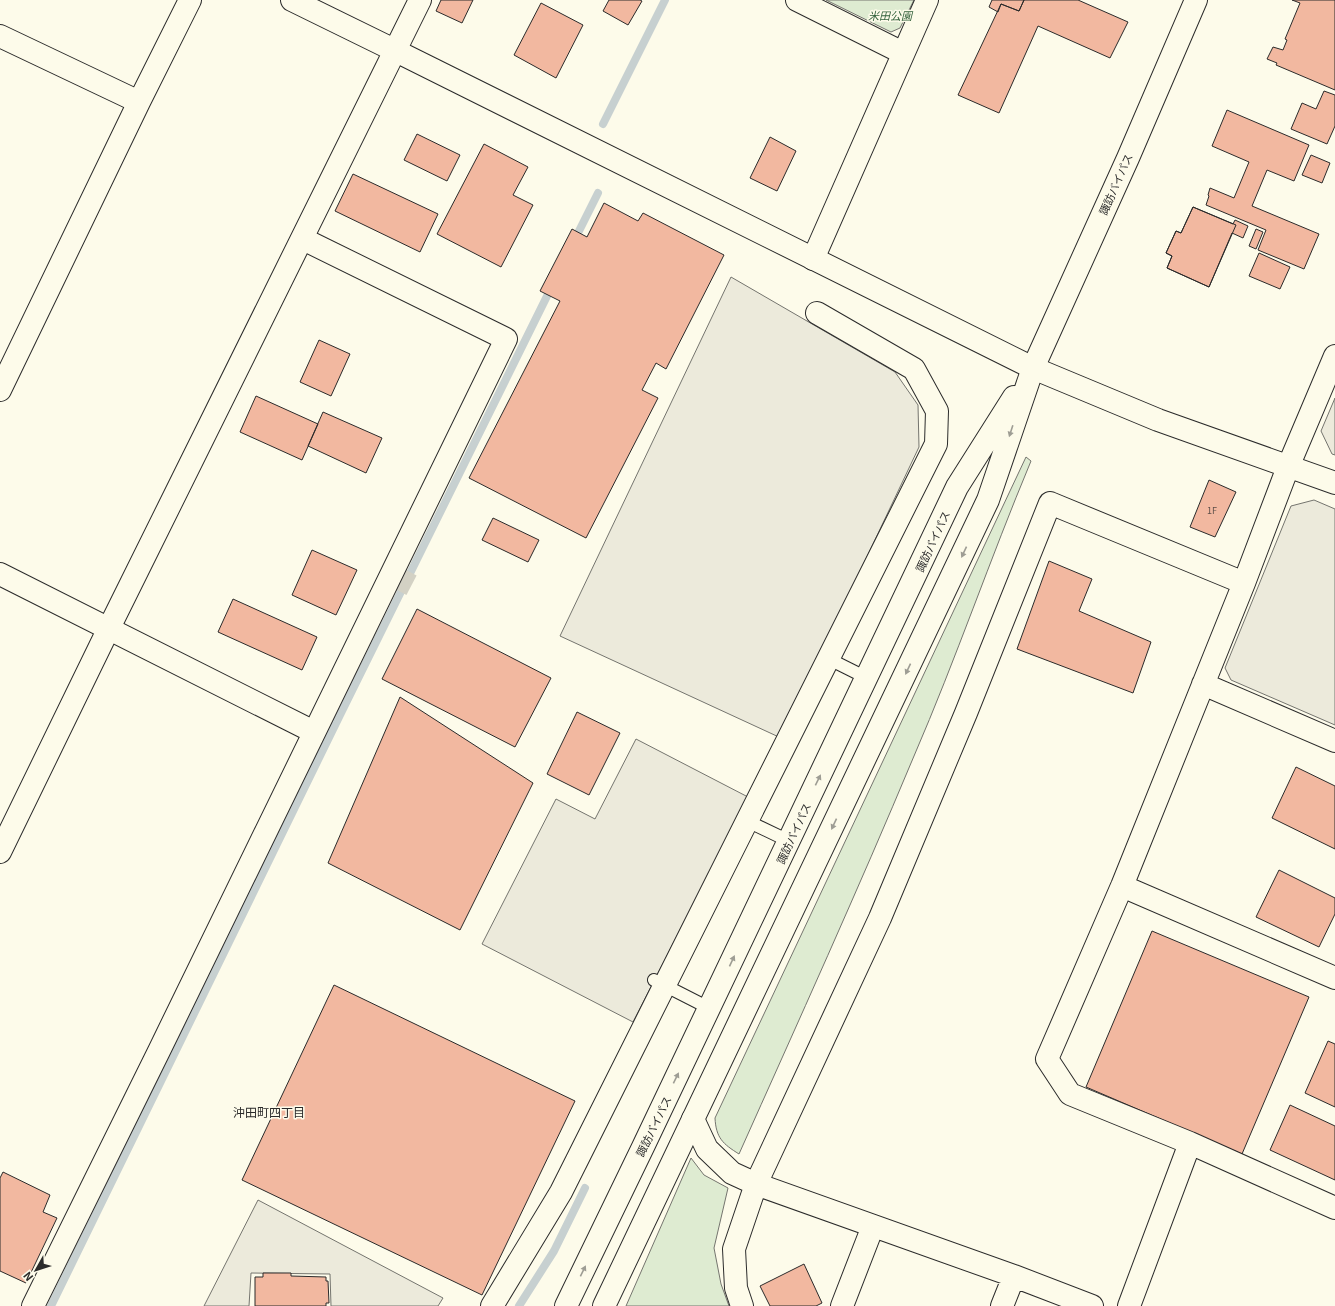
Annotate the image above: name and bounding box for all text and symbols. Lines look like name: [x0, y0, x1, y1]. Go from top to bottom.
park label: 米田公園: [868, 7, 914, 23]
street label: 諏訪バイパス: [1094, 151, 1136, 217]
one-way arrow: [1008, 425, 1014, 437]
house number: 1F: [1207, 504, 1217, 517]
street label: 諏訪バイパス: [911, 508, 953, 574]
one-way arrow: [961, 546, 967, 557]
one-way arrow: [905, 663, 911, 675]
one-way arrow: [815, 775, 821, 786]
street label: 諏訪バイパス: [772, 800, 814, 866]
one-way arrow: [831, 819, 837, 830]
one-way arrow: [729, 955, 735, 966]
one-way arrow: [673, 1072, 679, 1084]
street label: 諏訪バイパス: [631, 1093, 675, 1159]
district label: 沖田町四丁目: [233, 1103, 305, 1120]
north arrow: [16, 1250, 56, 1290]
one-way arrow: [580, 1265, 586, 1277]
text: N: [19, 1269, 36, 1285]

